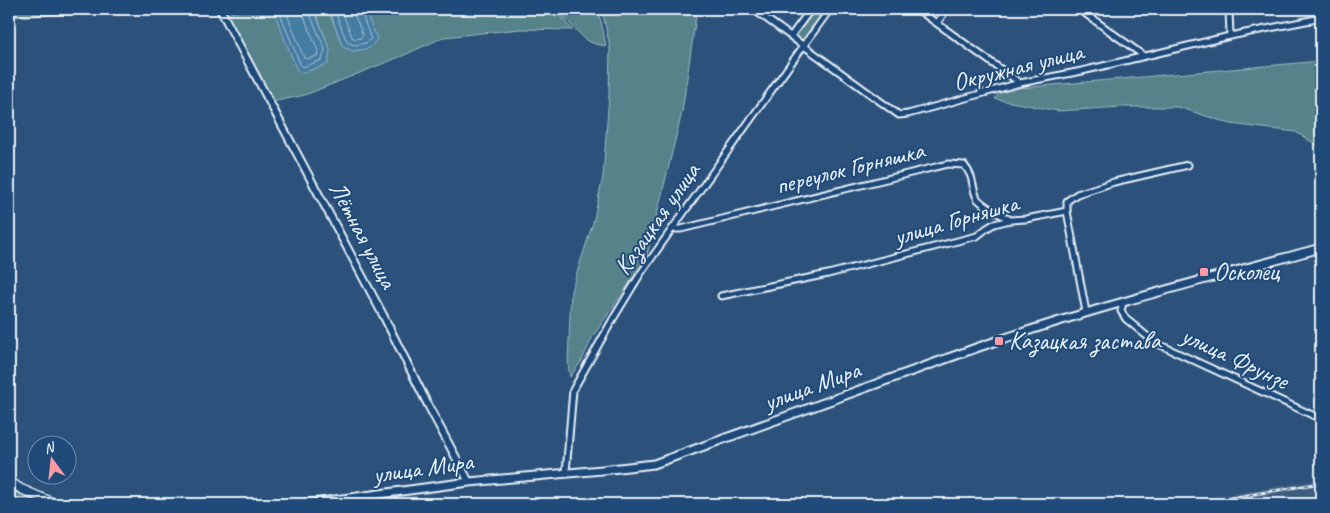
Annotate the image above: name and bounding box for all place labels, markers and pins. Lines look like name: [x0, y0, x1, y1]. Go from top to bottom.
place label: Осколец: [1214, 256, 1281, 288]
marker: Осколец: [1198, 266, 1210, 278]
place label: Казацкая застава: [1009, 325, 1163, 358]
marker: Казацкая застава: [993, 335, 1005, 347]

